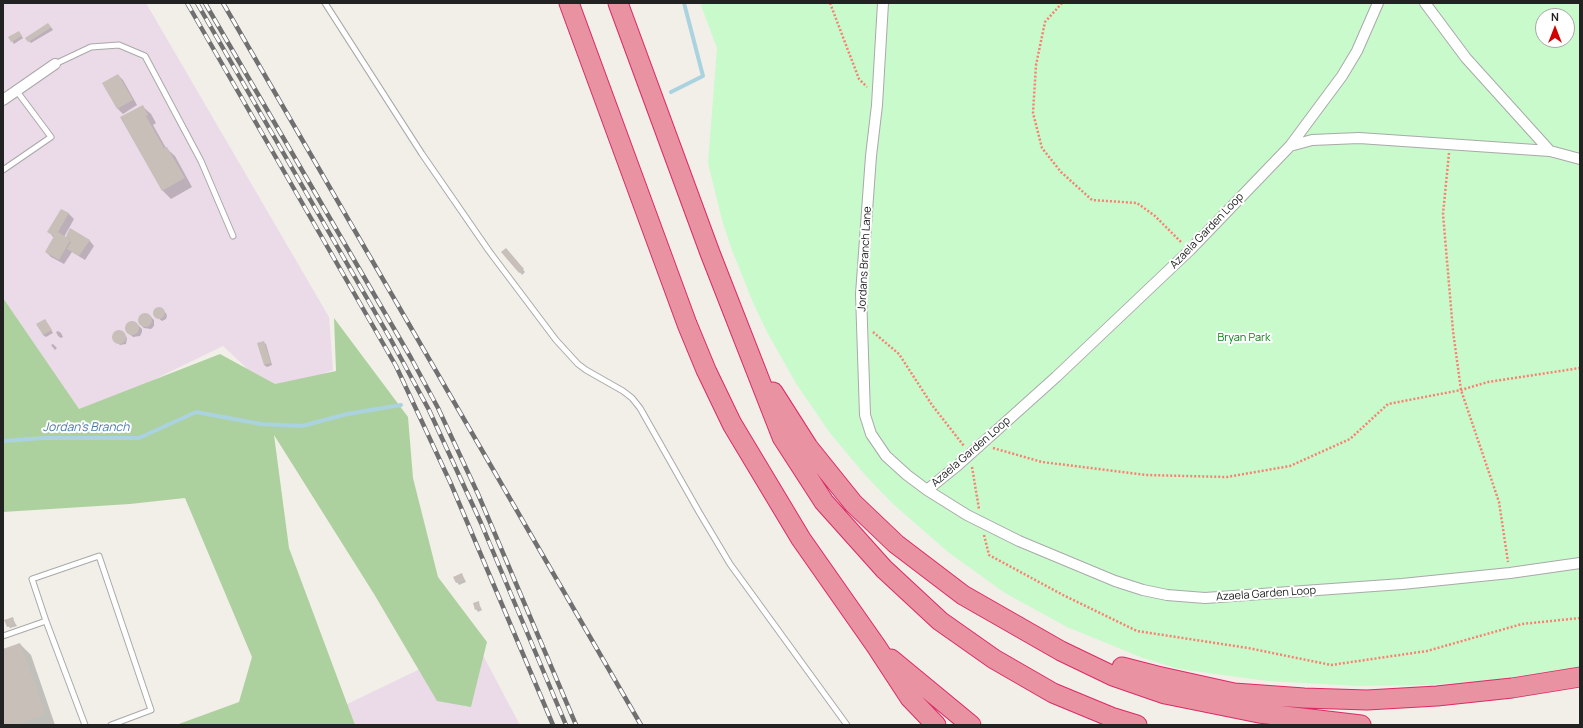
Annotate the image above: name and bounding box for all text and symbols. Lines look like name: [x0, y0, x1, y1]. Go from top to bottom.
north arrow: [1535, 8, 1575, 48]
text: N: [1551, 9, 1559, 24]
street label: Azaela Garden Loop: [1167, 190, 1247, 272]
street label: Jordans Branch Lane: [856, 206, 874, 312]
park label: Bryan Park: [1218, 331, 1270, 345]
street label: Azaela Garden Loop: [929, 414, 1013, 490]
water label: Jordan's Branch: [43, 421, 129, 435]
street label: Azaela Garden Loop: [1216, 584, 1316, 604]

